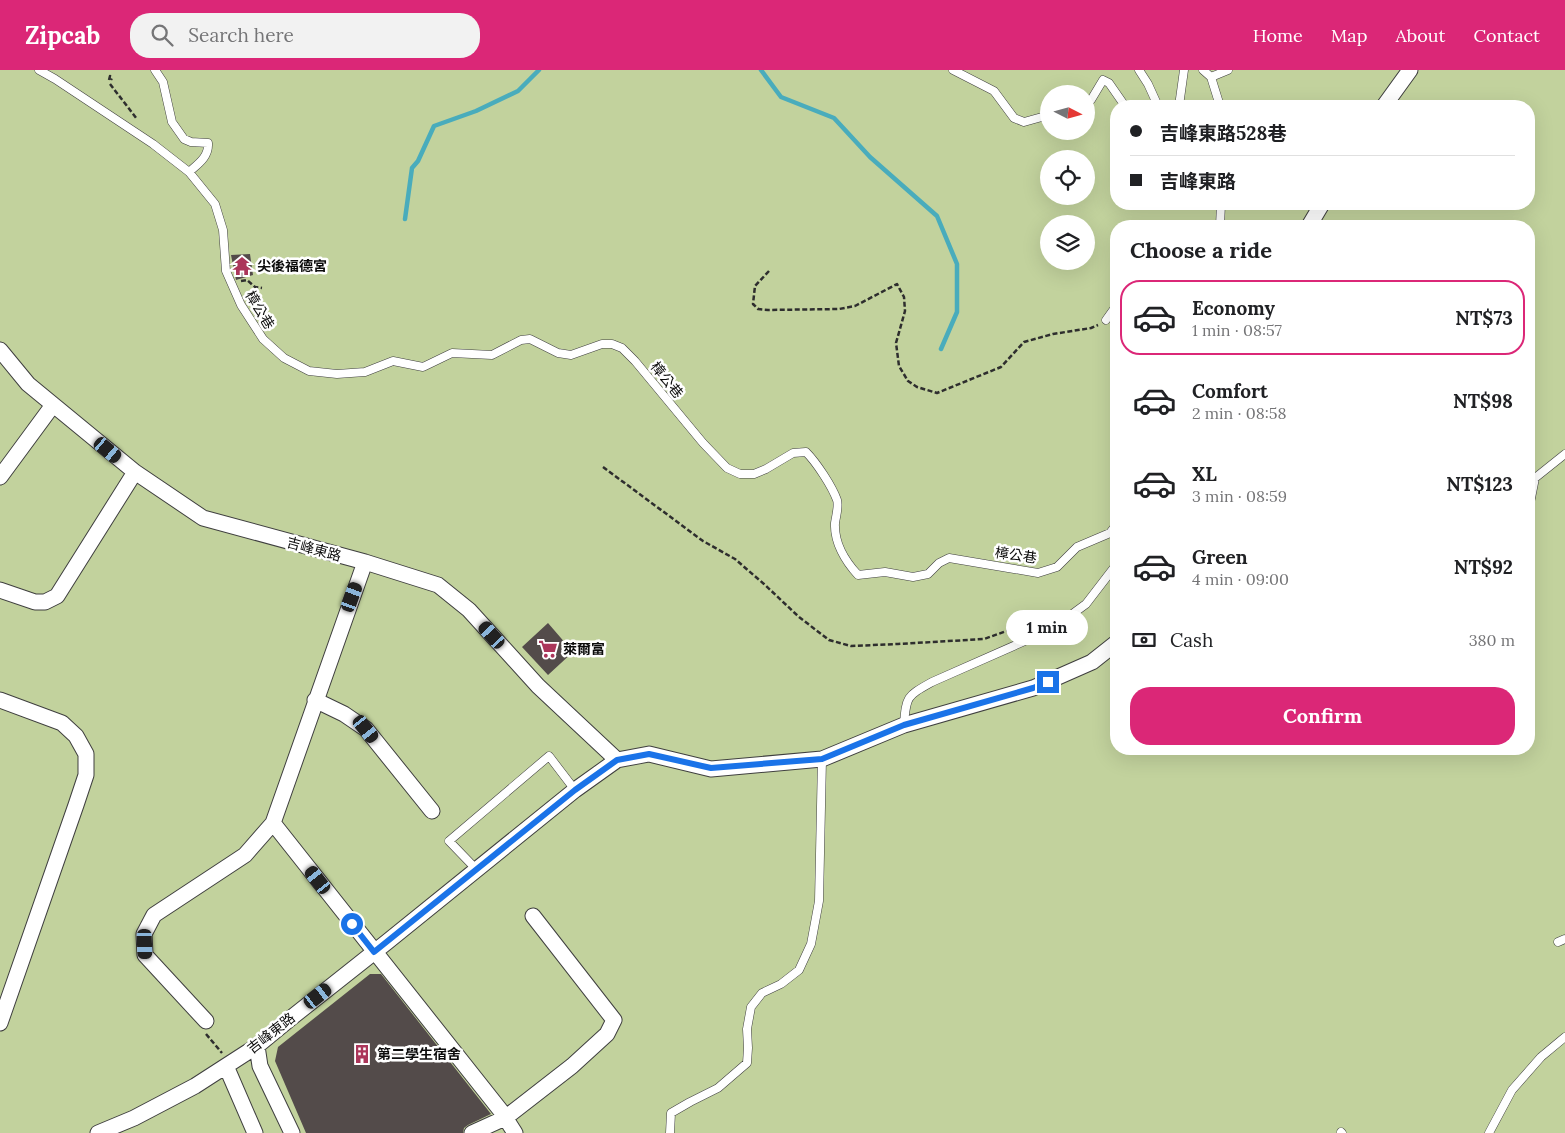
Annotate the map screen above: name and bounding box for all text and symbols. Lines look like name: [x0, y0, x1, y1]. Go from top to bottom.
search box: [130, 13, 480, 58]
text: Zipcab: [25, 20, 100, 51]
icon: search: [148, 21, 176, 49]
text: Search here: [188, 23, 294, 47]
text: Home: [1253, 24, 1303, 47]
text: Map: [1331, 24, 1367, 47]
text: About: [1395, 24, 1445, 47]
text: Contact: [1473, 24, 1540, 47]
north arrow: [1040, 85, 1095, 140]
map controls: [1040, 85, 1095, 270]
text: 吉峰東路528巷: [1160, 121, 1286, 145]
button: locate: [1040, 150, 1095, 205]
text: 吉峰東路: [1160, 169, 1236, 193]
button: layers: [1040, 215, 1095, 270]
text: Choose a ride: [1130, 236, 1272, 264]
temple icon: 尖後福德宮: [231, 255, 253, 277]
place label: 尖後福德宮: [257, 257, 327, 275]
street label: 樟公巷: [241, 287, 279, 333]
icon: car: [1132, 295, 1177, 340]
text: Economy: [1192, 296, 1275, 320]
text: NT$73: [1455, 306, 1513, 330]
text: 1 min · 08:57: [1192, 320, 1282, 340]
street label: 樟公巷: [647, 358, 687, 402]
icon: car: [1132, 378, 1177, 423]
text: Comfort: [1192, 379, 1268, 403]
text: NT$98: [1453, 389, 1513, 413]
text: 2 min · 08:58: [1192, 403, 1286, 423]
car: [91, 435, 124, 465]
icon: car: [1132, 461, 1177, 506]
text: XL: [1192, 462, 1217, 486]
text: NT$123: [1446, 472, 1513, 496]
text: 3 min · 08:59: [1192, 486, 1287, 506]
street label: 吉峰東路: [285, 533, 343, 565]
street label: 樟公巷: [994, 543, 1038, 567]
icon: car: [1132, 544, 1177, 589]
text: Green: [1192, 545, 1248, 569]
text: NT$92: [1454, 555, 1513, 579]
text: 4 min · 09:00: [1192, 569, 1289, 589]
car: [339, 580, 364, 614]
callout: 1 min: [1007, 610, 1089, 644]
text: 1 min: [1027, 617, 1067, 637]
car: [476, 619, 507, 651]
icon: cash: [1130, 626, 1158, 654]
text: Cash: [1170, 628, 1213, 652]
text: 380 m: [1469, 630, 1515, 650]
supermarket icon: 萊爾富: [537, 638, 559, 660]
place label: 萊爾富: [563, 640, 605, 658]
route end: [1037, 671, 1059, 693]
button: Confirm: [1130, 687, 1515, 745]
car: [350, 713, 381, 745]
car: [302, 864, 333, 896]
route start: [341, 913, 363, 935]
car: [136, 929, 153, 959]
car: [301, 981, 334, 1011]
street label: 吉峰東路: [243, 1009, 299, 1057]
building icon: 第二學生宿舍: [351, 1043, 373, 1065]
place label: 第二學生宿舍: [377, 1045, 461, 1063]

